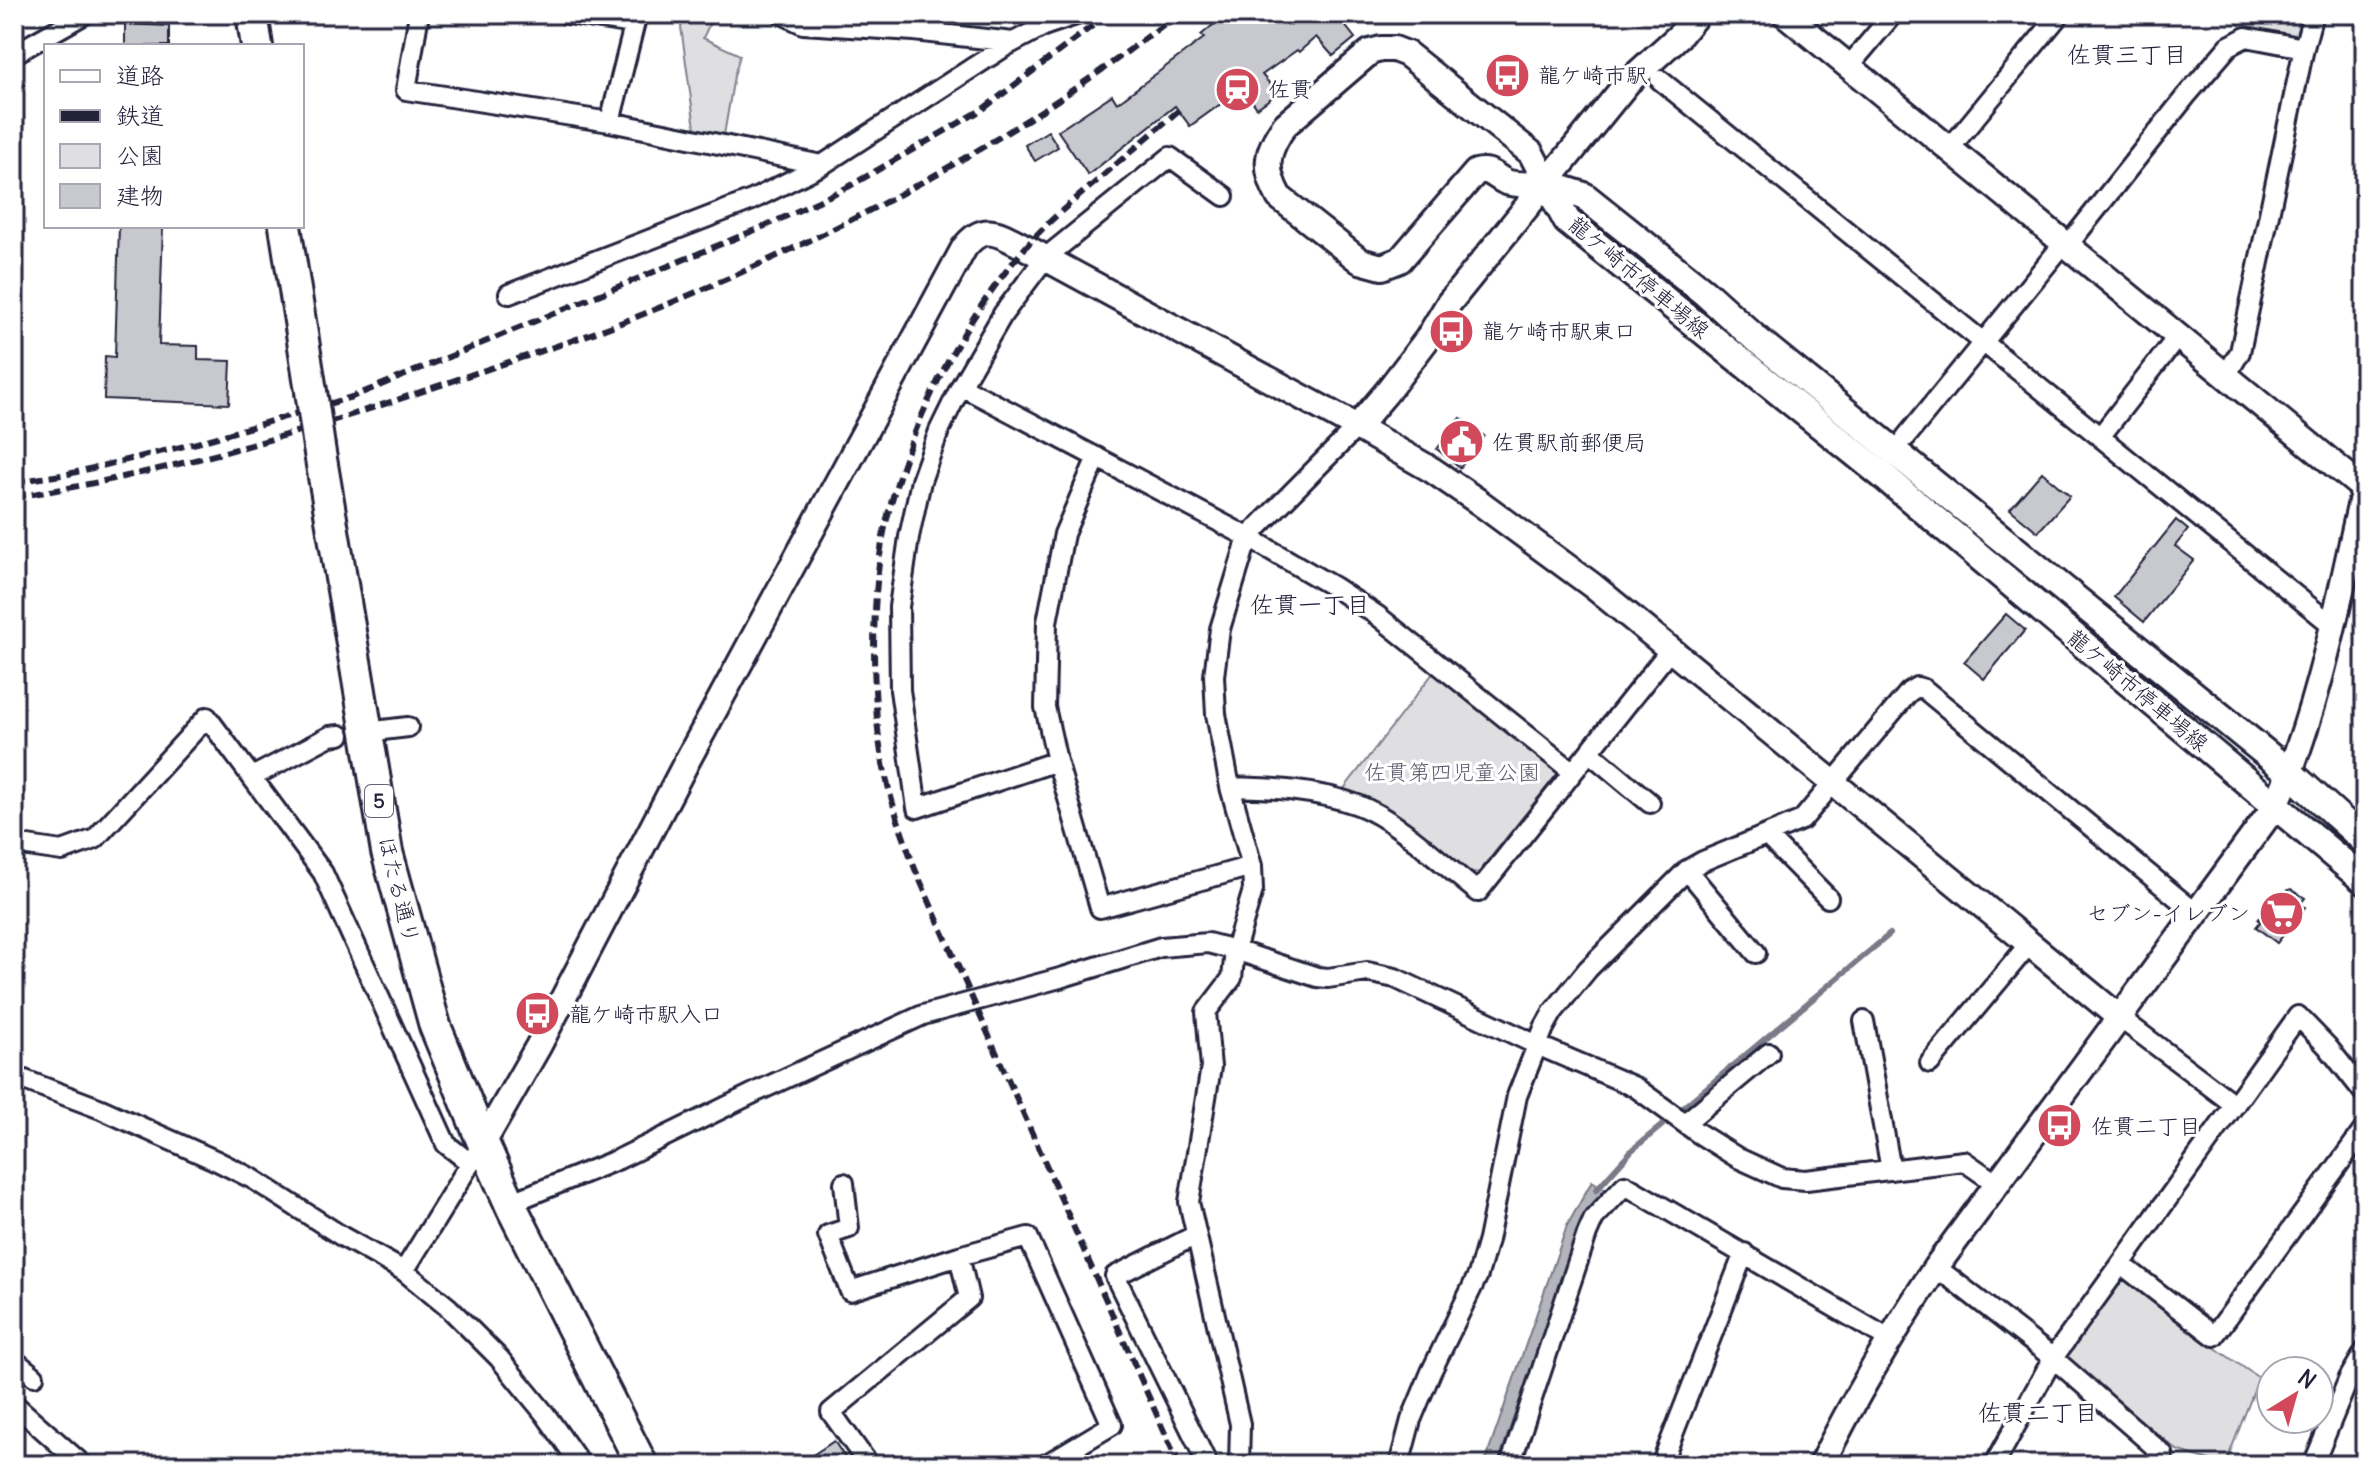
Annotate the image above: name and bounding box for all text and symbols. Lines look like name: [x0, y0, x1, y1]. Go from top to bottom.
district label: 佐貫三丁目: [2067, 39, 2187, 69]
legend: [44, 44, 304, 228]
bus stop icon: 龍ケ崎市駅: [1483, 51, 1531, 99]
text: 道路: [116, 60, 164, 90]
place label: 龍ケ崎市駅: [1538, 61, 1648, 89]
station icon: 佐貫: [1213, 65, 1261, 113]
place label: 佐貫: [1268, 75, 1312, 103]
text: 鉄道: [116, 100, 164, 130]
text: 公園: [116, 140, 164, 170]
text: 建物: [116, 180, 164, 210]
street label: 龍ケ崎市停車場線: [1563, 210, 1715, 344]
bus stop icon: 龍ケ崎市駅東口: [1427, 307, 1475, 355]
place label: 龍ケ崎市駅東口: [1482, 317, 1636, 345]
public building icon: 佐貫駅前郵便局: [1437, 418, 1485, 466]
place label: 佐貫駅前郵便局: [1492, 428, 1646, 456]
district label: 佐貫一丁目: [1250, 589, 1370, 619]
street label: 龍ケ崎市停車場線: [2062, 623, 2214, 757]
park label: 佐貫第四児童公園: [1364, 758, 1540, 786]
road number: 5: [365, 785, 393, 817]
street label: ほたる通り: [372, 833, 426, 947]
supermarket icon: セブン-イレブン: [2257, 889, 2305, 937]
place label: セブン-イレブン: [2087, 899, 2250, 927]
bus stop icon: 龍ケ崎市駅入口: [514, 990, 562, 1038]
place label: 龍ケ崎市駅入口: [569, 1000, 723, 1028]
bus stop icon: 佐貫二丁目: [2036, 1102, 2084, 1150]
place label: 佐貫二丁目: [2091, 1112, 2201, 1140]
north arrow: [2255, 1355, 2335, 1435]
text: N: [2293, 1363, 2322, 1395]
district label: 佐貫二丁目: [1978, 1397, 2098, 1427]

